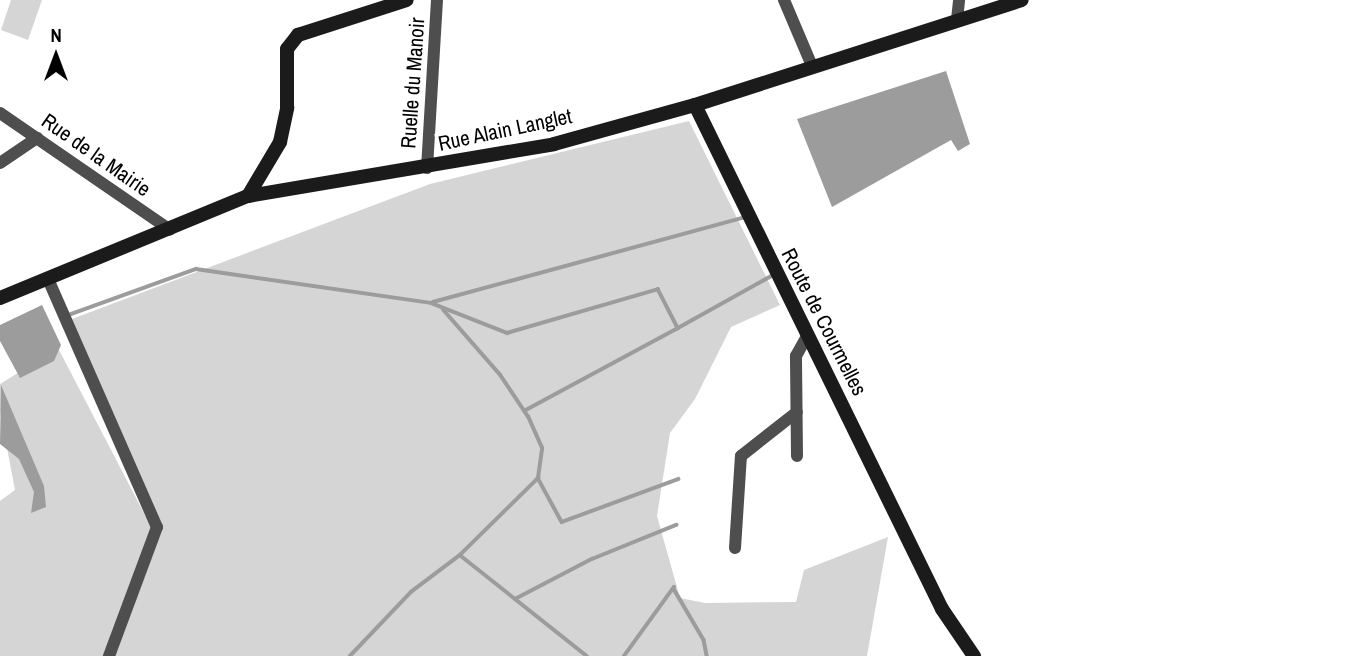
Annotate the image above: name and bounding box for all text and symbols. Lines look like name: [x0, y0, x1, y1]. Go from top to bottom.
street label: Ruelle du Manoir: [396, 17, 430, 149]
north arrow: [21, 21, 91, 91]
text: N: [50, 22, 62, 48]
street label: Rue Alain Langlet: [435, 103, 575, 157]
street label: Rue de la Mairie: [37, 108, 155, 202]
street label: Route de Courmelles: [776, 244, 872, 400]

